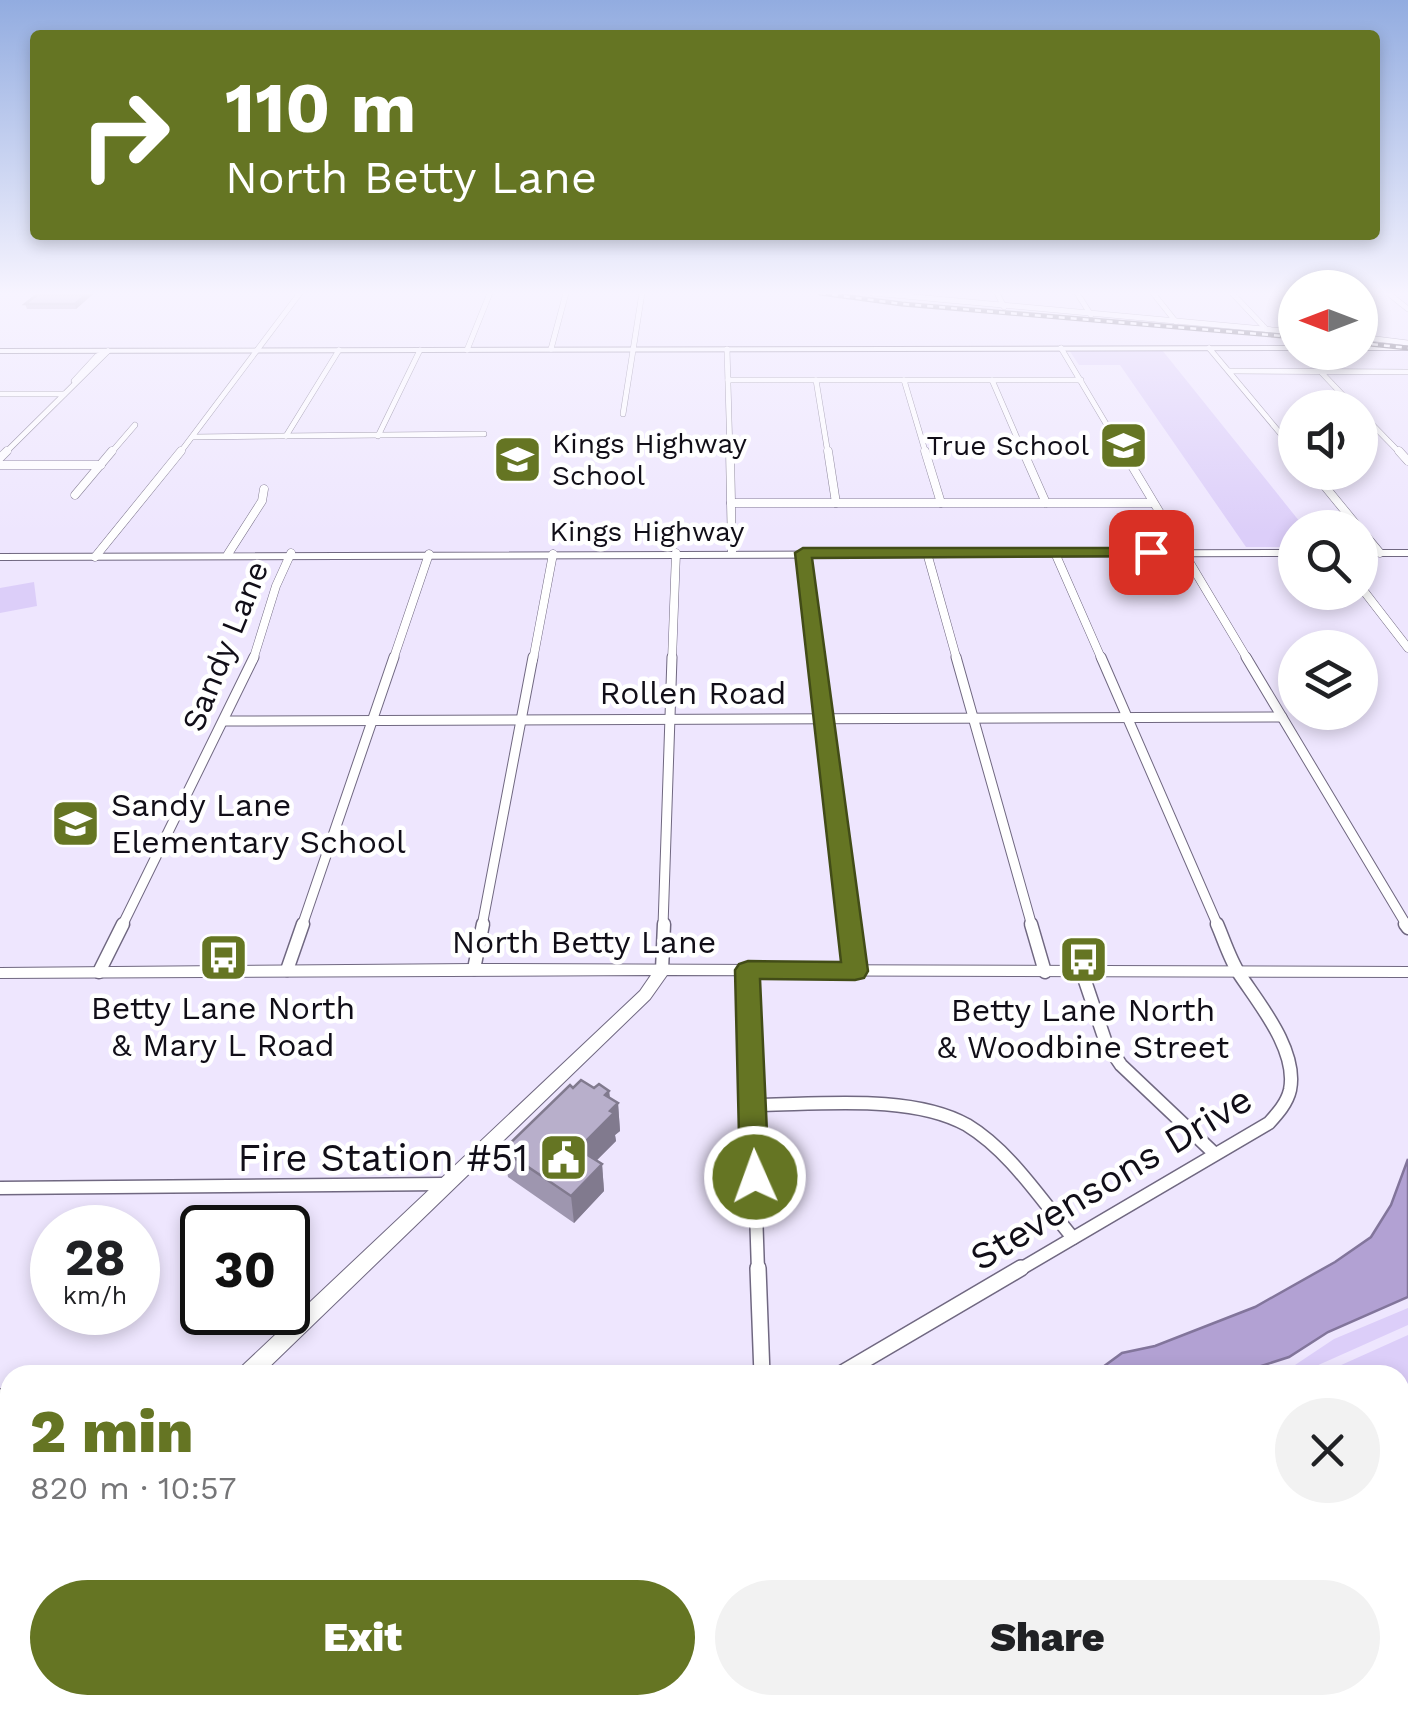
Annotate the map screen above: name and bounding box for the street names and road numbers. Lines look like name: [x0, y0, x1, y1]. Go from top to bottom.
street label: Kings Highway: [550, 515, 745, 548]
street label: Sandy Lane: [174, 555, 276, 737]
street label: Rollen Road: [600, 674, 786, 712]
street label: North Betty Lane: [452, 923, 716, 961]
street label: Stevensons Drive: [962, 1077, 1260, 1279]

